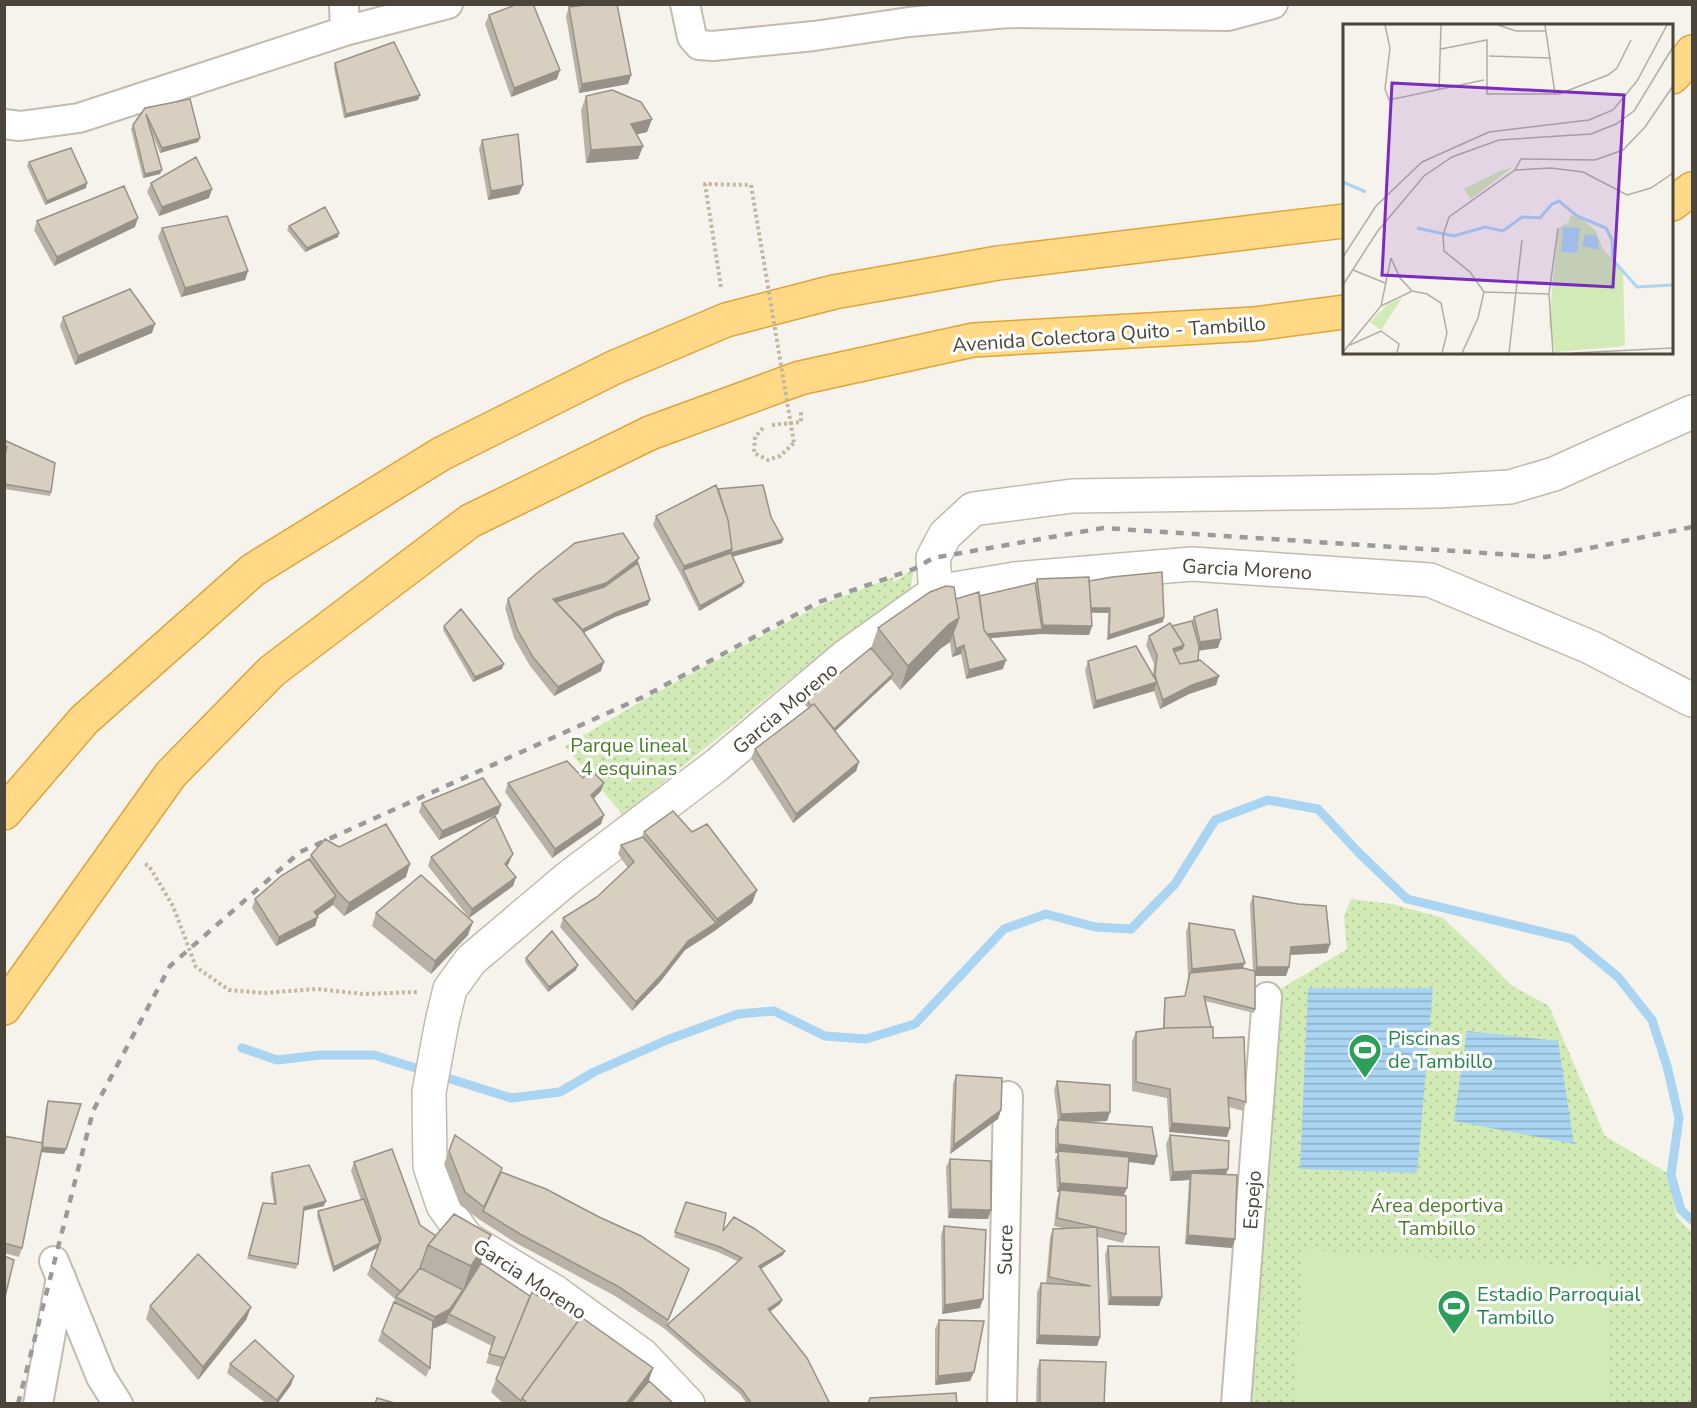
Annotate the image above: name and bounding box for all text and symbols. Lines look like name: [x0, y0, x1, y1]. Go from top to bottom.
inset map: [1343, 24, 1673, 354]
street label: Avenida Colectora Quito - Tambillo: [951, 310, 1267, 359]
street label: Garcia Moreno: [1181, 553, 1313, 586]
street label: Garcia Moreno: [727, 656, 844, 761]
park label: Parque lineal 4 esquinas: [570, 732, 688, 782]
place label: Piscinas de Tambillo: [1388, 1025, 1493, 1075]
sports icon: Piscinas de Tambillo: [1347, 1032, 1383, 1079]
street label: Espejo: [1237, 1170, 1268, 1231]
park label: Área deportiva Tambillo: [1370, 1192, 1504, 1242]
street label: Sucre: [992, 1225, 1019, 1275]
street label: Garcia Moreno: [468, 1233, 592, 1326]
place label: Estadio Parroquial Tambillo: [1477, 1281, 1640, 1331]
sports icon: Estadio Parroquial Tambillo: [1436, 1288, 1472, 1335]

